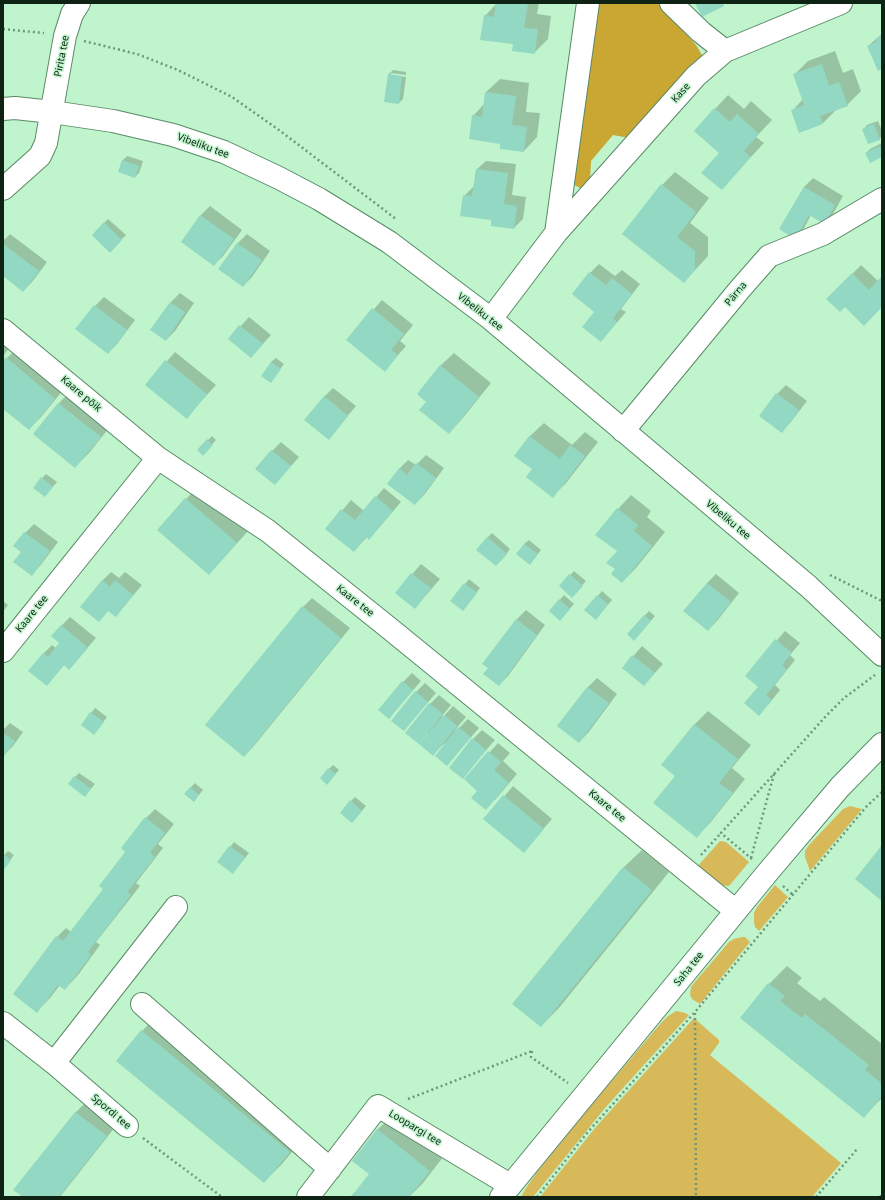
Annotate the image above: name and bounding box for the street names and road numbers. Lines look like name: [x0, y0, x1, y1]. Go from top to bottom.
street label: Pirita tee: [52, 34, 72, 78]
street label: Kase: [669, 81, 693, 105]
street label: Vibeliku tee: [175, 131, 231, 161]
street label: Pärna: [723, 280, 749, 308]
street label: Vibeliku tee: [455, 290, 505, 334]
street label: Kaare põik: [58, 373, 104, 415]
street label: Vibeliku tee: [703, 498, 753, 542]
street label: Kaare tee: [334, 583, 376, 619]
street label: Kaare tee: [13, 593, 51, 635]
street label: Kaare tee: [586, 787, 628, 825]
street label: Saha tee: [672, 950, 706, 988]
street label: Spordi tee: [89, 1092, 133, 1132]
street label: Loopargi tee: [386, 1108, 444, 1148]

